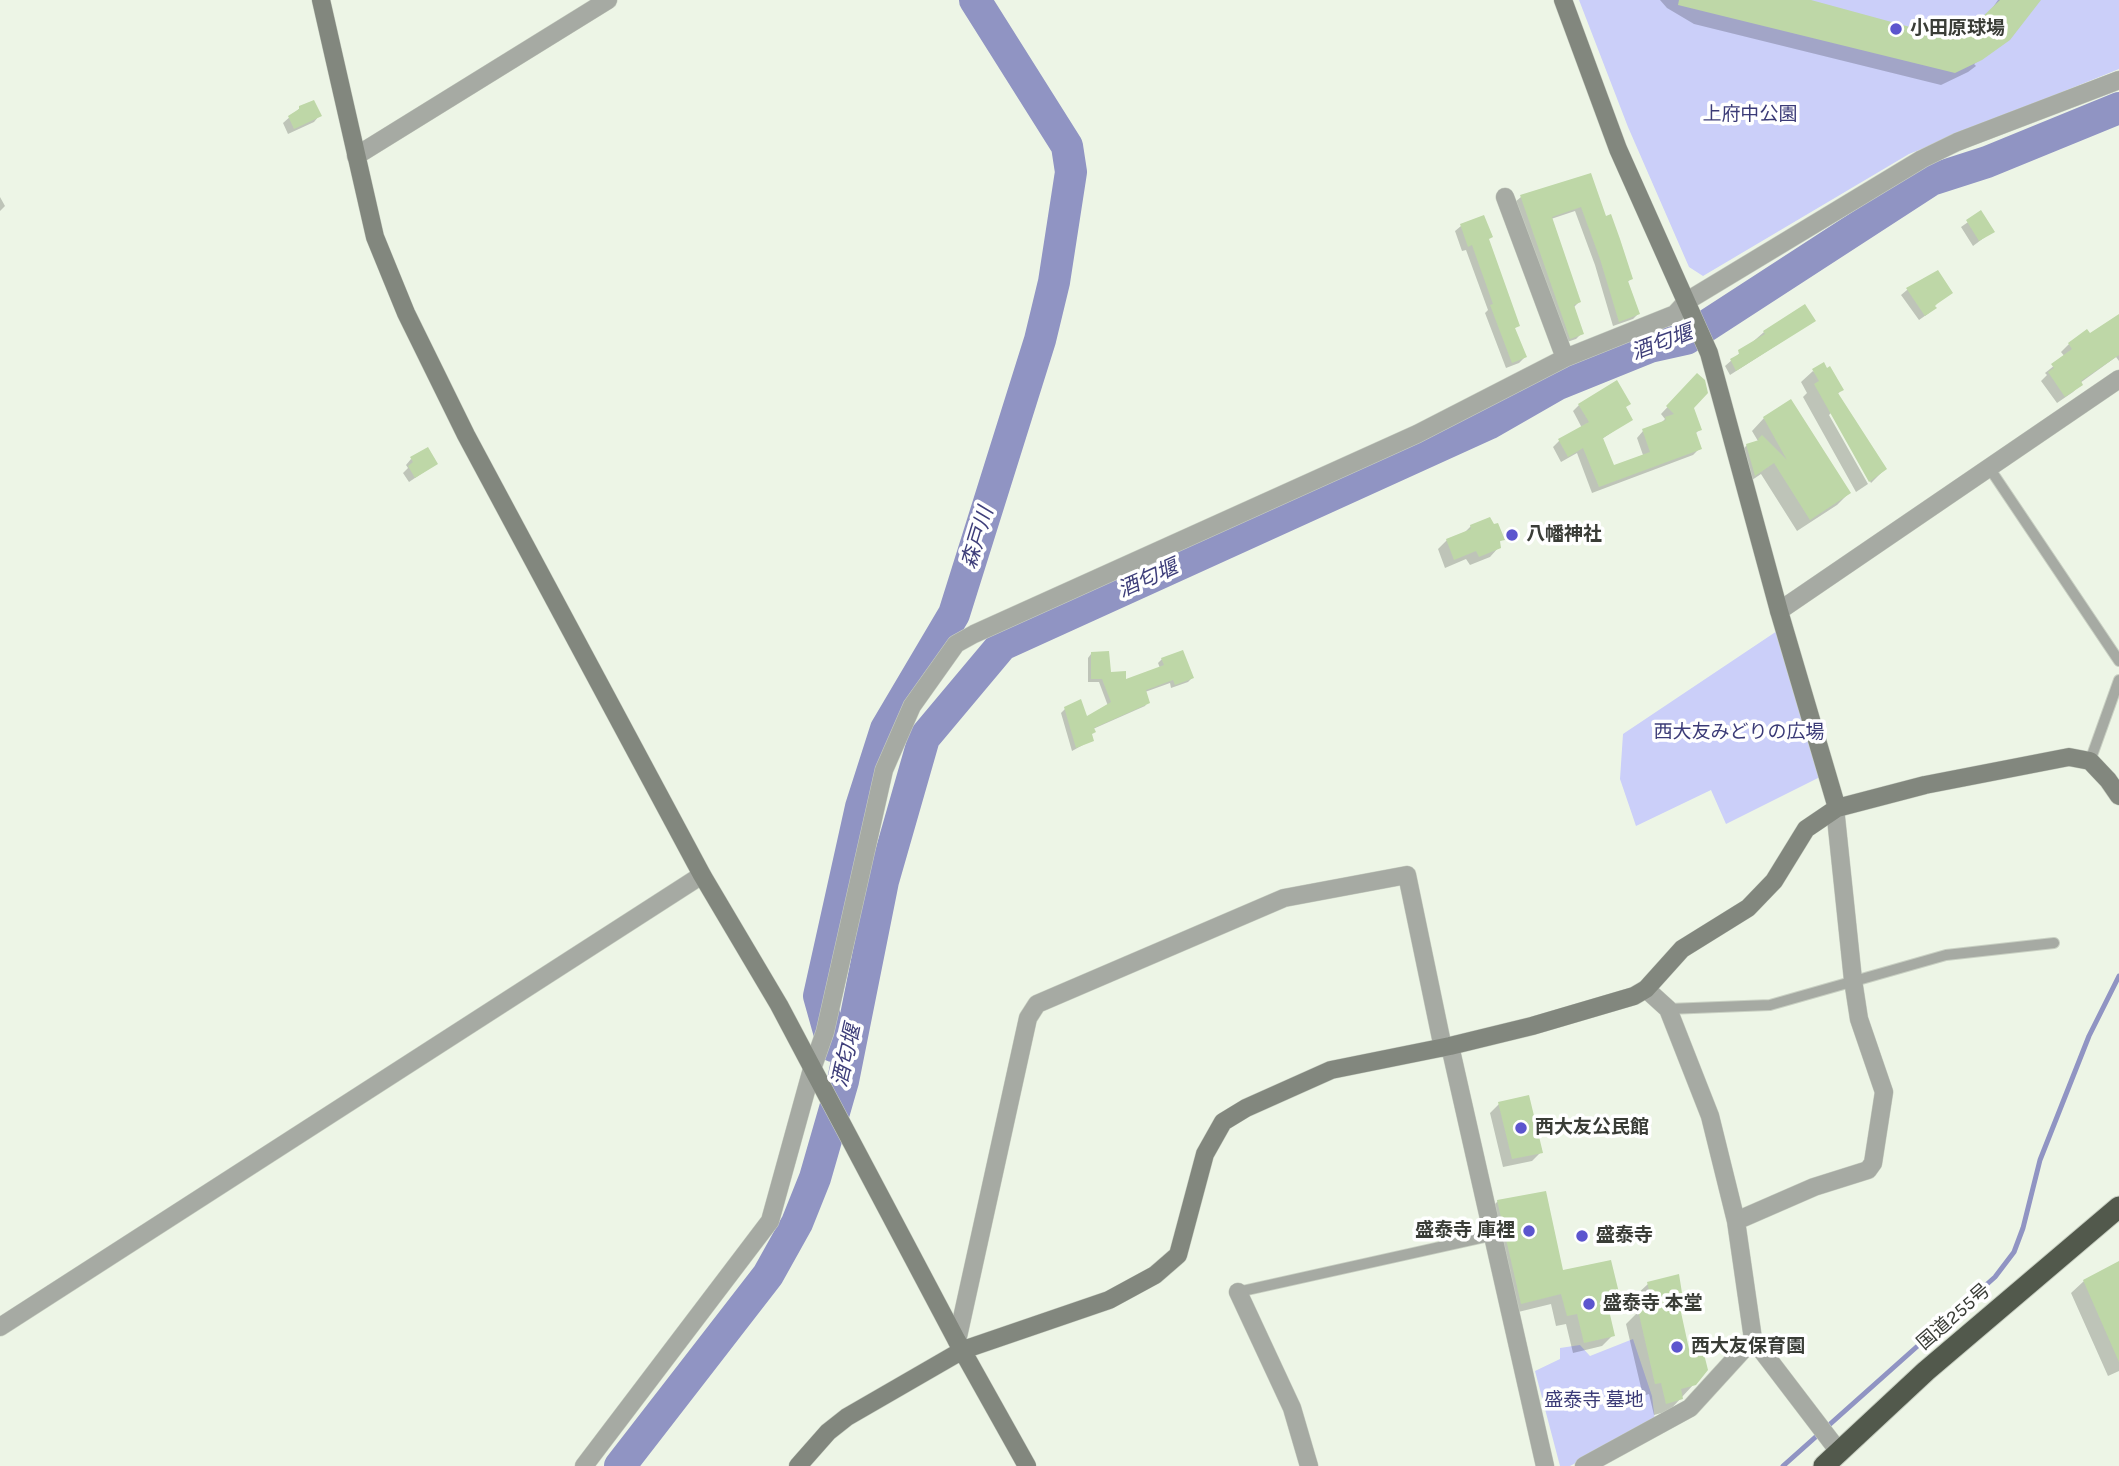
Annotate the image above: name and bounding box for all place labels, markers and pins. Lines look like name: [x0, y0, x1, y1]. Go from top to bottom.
place label: 小田原球場: [1910, 18, 2005, 40]
marker: 小田原球場: [1888, 21, 1904, 37]
place label: 八幡神社: [1526, 524, 1602, 546]
marker: 八幡神社: [1504, 527, 1520, 543]
place label: 西大友公民館: [1535, 1117, 1649, 1139]
marker: 西大友公民館: [1513, 1120, 1529, 1136]
place label: 盛泰寺 庫裡: [1415, 1220, 1515, 1242]
marker: 盛泰寺 庫裡: [1521, 1223, 1537, 1239]
place label: 盛泰寺: [1596, 1225, 1653, 1247]
marker: 盛泰寺: [1574, 1228, 1590, 1244]
place label: 盛泰寺 本堂: [1603, 1293, 1703, 1315]
marker: 盛泰寺 本堂: [1581, 1296, 1597, 1312]
place label: 西大友保育園: [1691, 1336, 1805, 1358]
marker: 西大友保育園: [1669, 1339, 1685, 1355]

